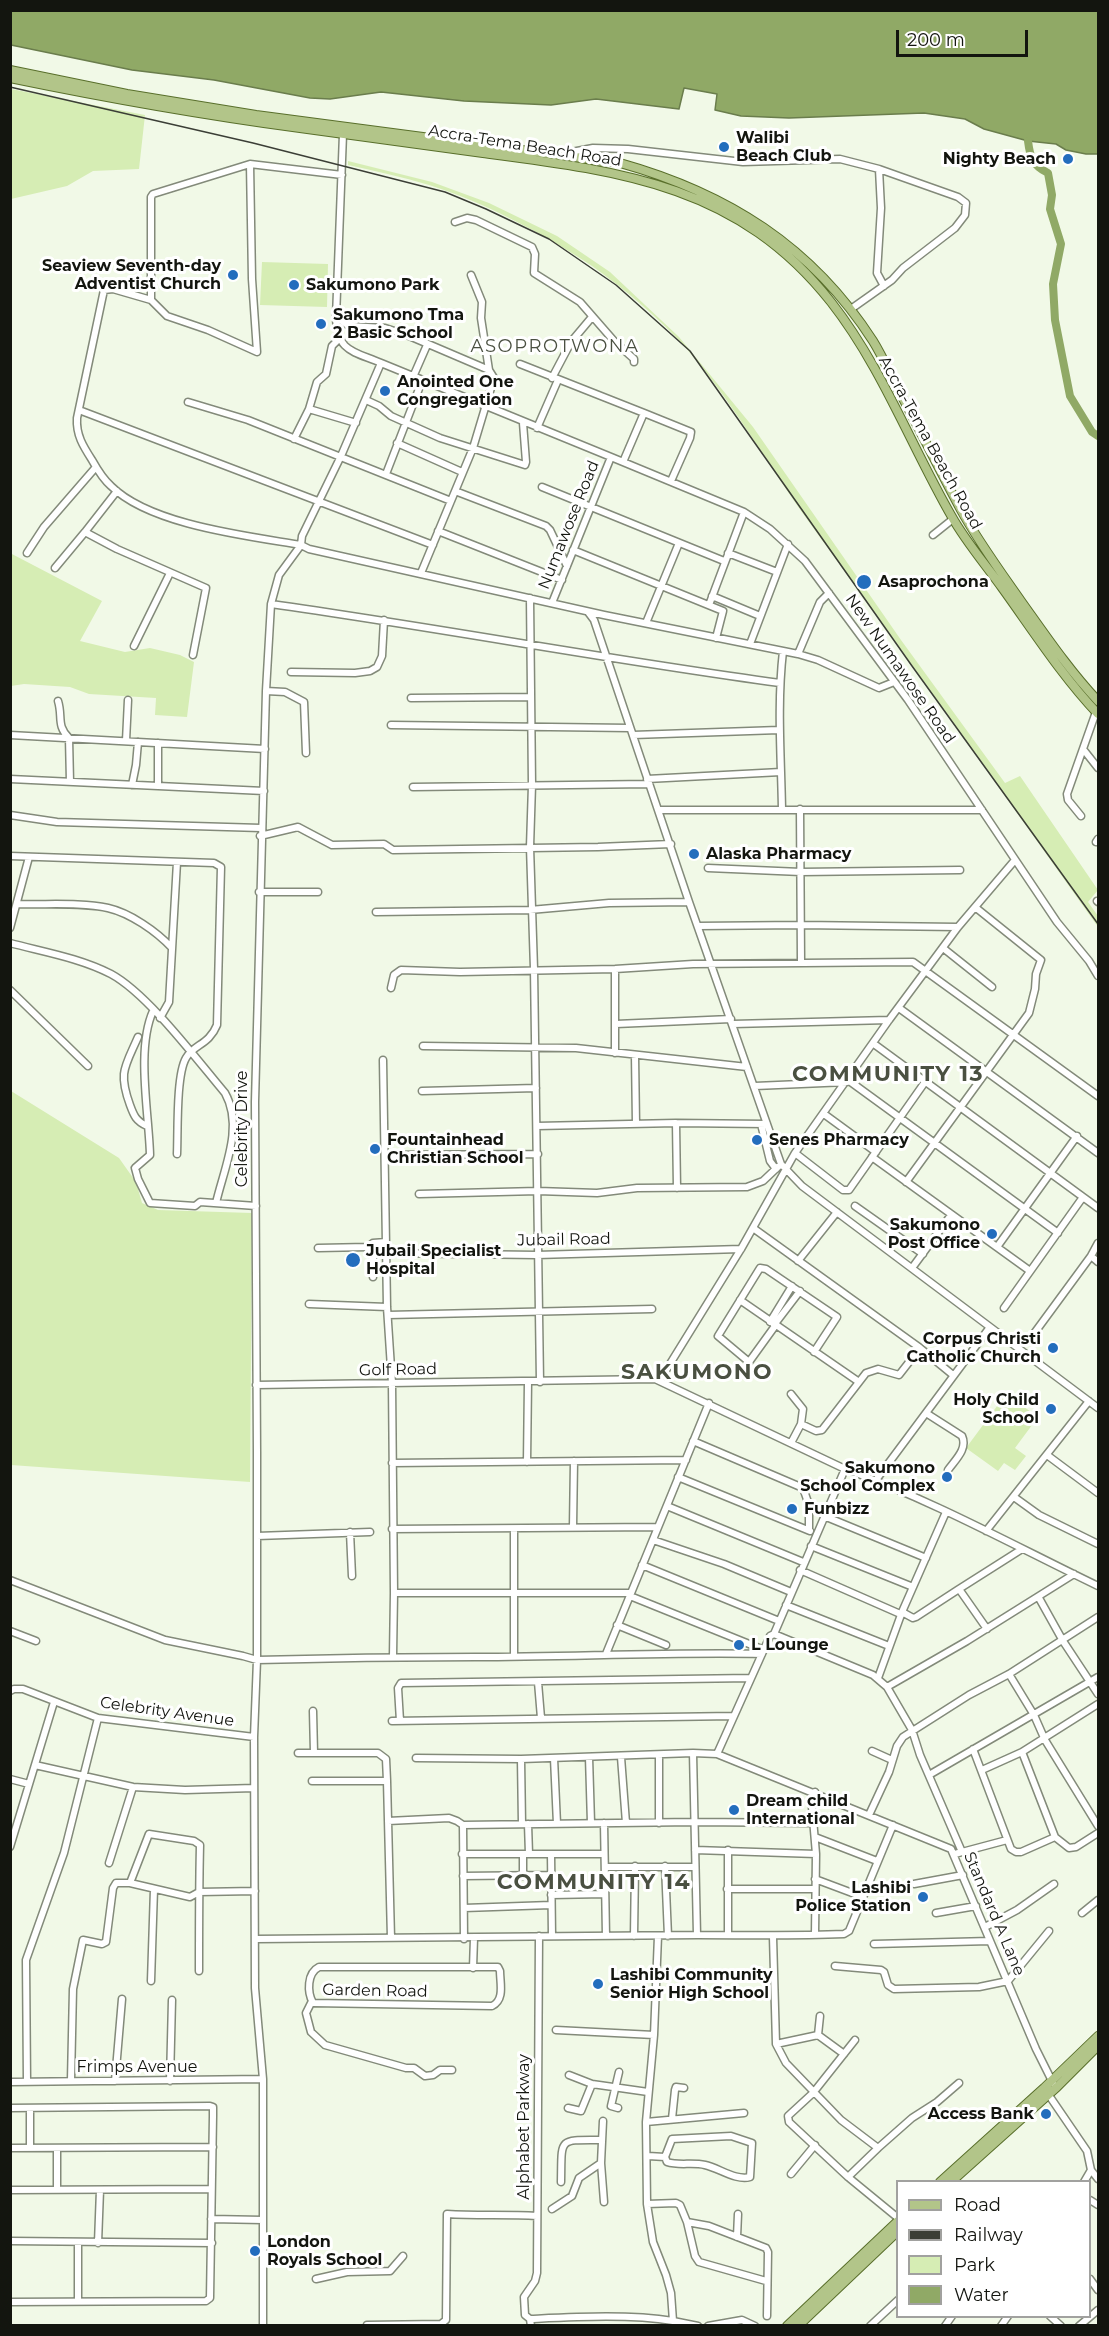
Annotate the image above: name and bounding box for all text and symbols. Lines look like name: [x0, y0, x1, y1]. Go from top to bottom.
scale bar: [899, 18, 1031, 56]
text: 200 m: [907, 29, 965, 51]
street label: Accra-Tema Beach Road: [427, 121, 623, 171]
place label: Walibi Beach Club: [736, 128, 831, 166]
marker: Walibi Beach Club: [717, 140, 731, 154]
place label: Nighty Beach: [943, 149, 1056, 169]
marker: Nighty Beach: [1061, 152, 1075, 166]
place label: Seaview Seventh-day Adventist Church: [42, 256, 221, 294]
marker: Seaview Seventh-day Adventist Church: [226, 268, 240, 282]
place label: Sakumono Park: [306, 275, 439, 295]
marker: Sakumono Park: [287, 278, 301, 292]
place label: Sakumono Tma 2 Basic School: [333, 305, 464, 343]
marker: Sakumono Tma 2 Basic School: [314, 317, 328, 331]
district label: ASOPROTWONA: [471, 336, 639, 358]
street label: Accra-Tema Beach Road: [874, 353, 986, 533]
place label: Anointed One Congregation: [397, 372, 514, 410]
marker: Anointed One Congregation: [378, 384, 392, 398]
street label: Numawose Road: [534, 458, 604, 592]
place label: Asaprochona: [878, 572, 989, 592]
marker: Asaprochona: [855, 573, 873, 591]
street label: New Numawose Road: [841, 591, 959, 747]
place label: Alaska Pharmacy: [706, 844, 851, 864]
marker: Alaska Pharmacy: [687, 847, 701, 861]
district label: COMMUNITY 13: [792, 1062, 984, 1088]
street label: Celebrity Drive: [232, 1071, 252, 1187]
place label: Fountainhead Christian School: [387, 1130, 524, 1168]
place label: Senes Pharmacy: [769, 1130, 909, 1150]
marker: Senes Pharmacy: [750, 1133, 764, 1147]
marker: Fountainhead Christian School: [368, 1142, 382, 1156]
place label: Sakumono Post Office: [888, 1215, 980, 1253]
marker: Sakumono Post Office: [985, 1227, 999, 1241]
street label: Jubail Road: [517, 1230, 611, 1250]
place label: Jubail Specialist Hospital: [366, 1241, 501, 1279]
marker: Jubail Specialist Hospital: [344, 1251, 362, 1269]
place label: Corpus Christi Catholic Church: [907, 1329, 1041, 1367]
marker: Corpus Christi Catholic Church: [1046, 1341, 1060, 1355]
street label: Golf Road: [359, 1360, 437, 1380]
district label: SAKUMONO: [621, 1360, 773, 1386]
place label: Holy Child School: [953, 1390, 1039, 1428]
marker: Holy Child School: [1044, 1402, 1058, 1416]
place label: Sakumono School Complex: [800, 1458, 935, 1496]
marker: Sakumono School Complex: [940, 1470, 954, 1484]
place label: Funbizz: [804, 1499, 869, 1519]
marker: Funbizz: [785, 1502, 799, 1516]
place label: L Lounge: [751, 1635, 829, 1655]
marker: L Lounge: [732, 1638, 746, 1652]
street label: Celebrity Avenue: [99, 1693, 235, 1731]
place label: Dream child International: [746, 1791, 855, 1829]
marker: Dream child International: [727, 1803, 741, 1817]
street label: Standard A Lane: [959, 1849, 1029, 1979]
district label: COMMUNITY 14: [497, 1870, 691, 1896]
place label: Lashibi Police Station: [795, 1878, 911, 1916]
marker: Lashibi Police Station: [916, 1890, 930, 1904]
place label: Lashibi Community Senior High School: [610, 1965, 773, 2003]
marker: Lashibi Community Senior High School: [591, 1977, 605, 1991]
street label: Garden Road: [322, 1980, 428, 2002]
street label: Alphabet Parkway: [514, 2054, 534, 2200]
street label: Frimps Avenue: [77, 2057, 197, 2077]
place label: Access Bank: [928, 2104, 1034, 2124]
marker: Access Bank: [1039, 2107, 1053, 2121]
legend: [896, 2180, 1091, 2318]
text: Road: [954, 2194, 1001, 2216]
text: Railway: [954, 2224, 1023, 2246]
place label: London Royals School: [267, 2232, 382, 2270]
marker: London Royals School: [248, 2244, 262, 2258]
text: Park: [954, 2254, 995, 2276]
text: Water: [954, 2284, 1009, 2306]

